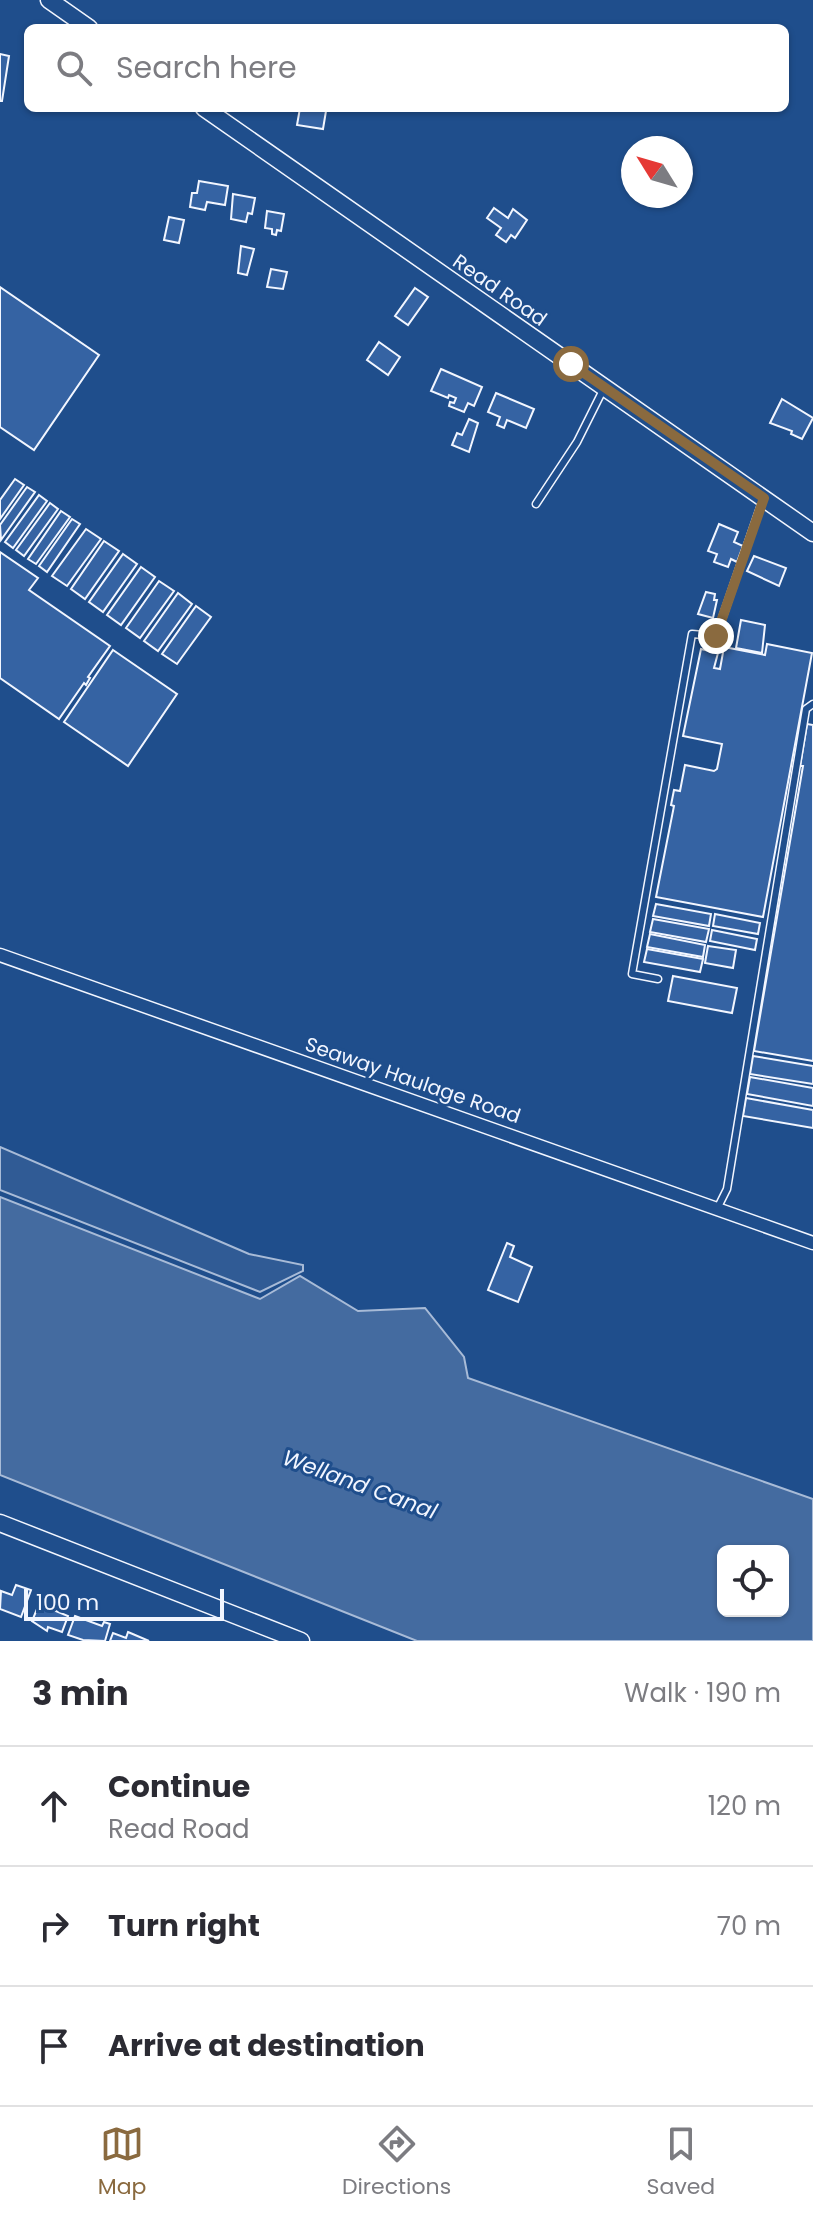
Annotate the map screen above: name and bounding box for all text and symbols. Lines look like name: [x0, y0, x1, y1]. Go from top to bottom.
search box: [24, 24, 789, 112]
icon: search: [52, 46, 96, 90]
text: Search here: [116, 46, 297, 89]
north arrow: [621, 136, 693, 208]
street label: Read Road: [447, 247, 553, 333]
route start: [553, 346, 589, 382]
route end: [698, 618, 734, 654]
street label: Seaway Haulage Road: [302, 1030, 524, 1130]
water label: Welland Canal: [278, 1442, 442, 1527]
map controls: [717, 1545, 789, 1617]
button: locate: [717, 1545, 789, 1617]
scale bar: [24, 1585, 224, 1621]
text: 100 m: [36, 1587, 99, 1618]
text: 3 min: [32, 1669, 129, 1717]
text: Walk · 190 m: [624, 1675, 781, 1711]
text: Continue: [108, 1765, 250, 1808]
icon: ahead: [32, 1784, 76, 1828]
text: 120 m: [708, 1788, 781, 1824]
text: Read Road: [108, 1811, 250, 1847]
icon: right: [32, 1904, 76, 1948]
text: Turn right: [108, 1904, 260, 1947]
text: 70 m: [717, 1908, 781, 1944]
icon: arrive: [32, 2024, 76, 2068]
text: Arrive at destination: [108, 2024, 425, 2067]
tab: Map: [98, 2122, 146, 2203]
tab: Directions: [342, 2122, 451, 2203]
tab: Saved: [647, 2122, 715, 2203]

